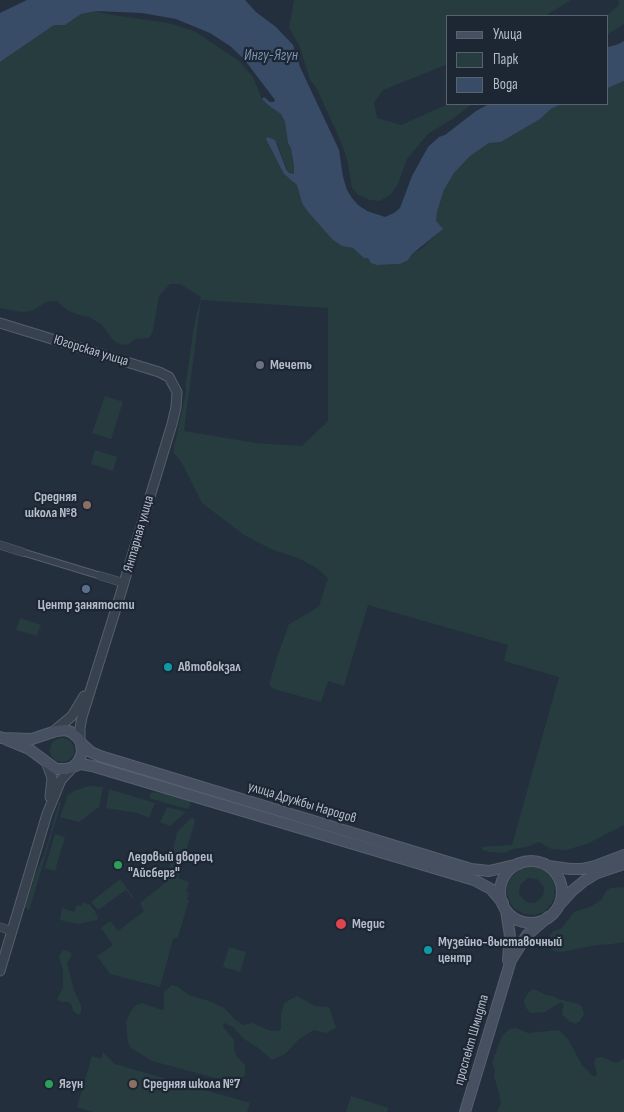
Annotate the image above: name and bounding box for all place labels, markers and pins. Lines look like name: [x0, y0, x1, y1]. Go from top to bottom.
place label: Мечеть: [270, 357, 312, 373]
marker: Мечеть: [254, 359, 266, 371]
place label: Средняя школа №8: [25, 489, 77, 522]
marker: Средняя школа №8: [81, 499, 93, 511]
marker: Центр занятости: [80, 583, 92, 595]
place label: Центр занятости: [37, 597, 135, 613]
place label: Автовокзал: [178, 659, 241, 675]
marker: Автовокзал: [162, 661, 174, 673]
place label: Ледовый дворец "Айсберг": [128, 849, 213, 882]
marker: Ледовый дворец "Айсберг": [112, 859, 124, 871]
place label: Медис: [352, 916, 385, 932]
marker: Медис: [334, 917, 348, 931]
place label: Музейно-выставочный центр: [438, 934, 562, 966]
marker: Музейно-выставочный центр: [422, 944, 434, 956]
place label: Ягун: [59, 1076, 83, 1092]
place label: Средняя школа №7: [143, 1076, 240, 1092]
marker: Ягун: [43, 1078, 55, 1090]
marker: Средняя школа №7: [127, 1078, 139, 1090]

